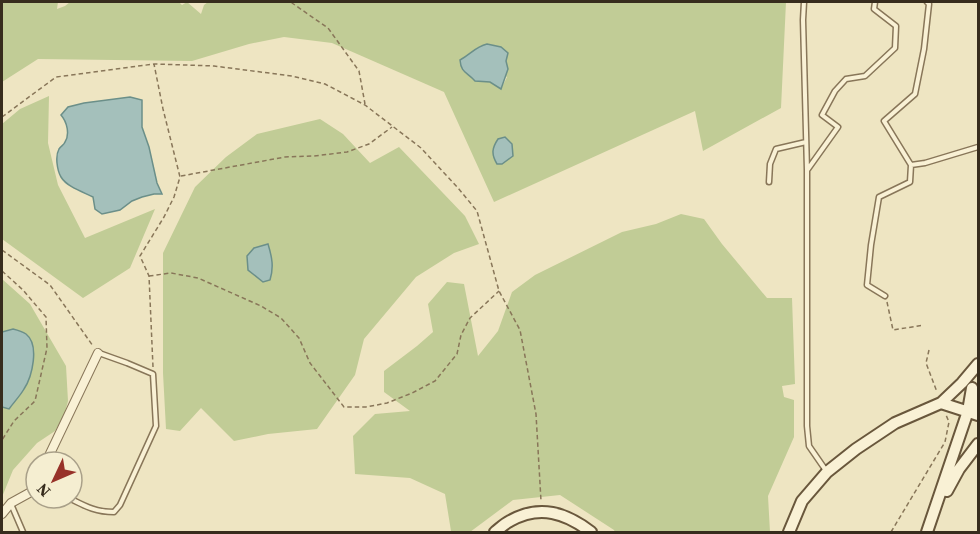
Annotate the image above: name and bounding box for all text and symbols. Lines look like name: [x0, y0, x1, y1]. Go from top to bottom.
north arrow: [24, 450, 84, 510]
text: N: [31, 478, 55, 502]

